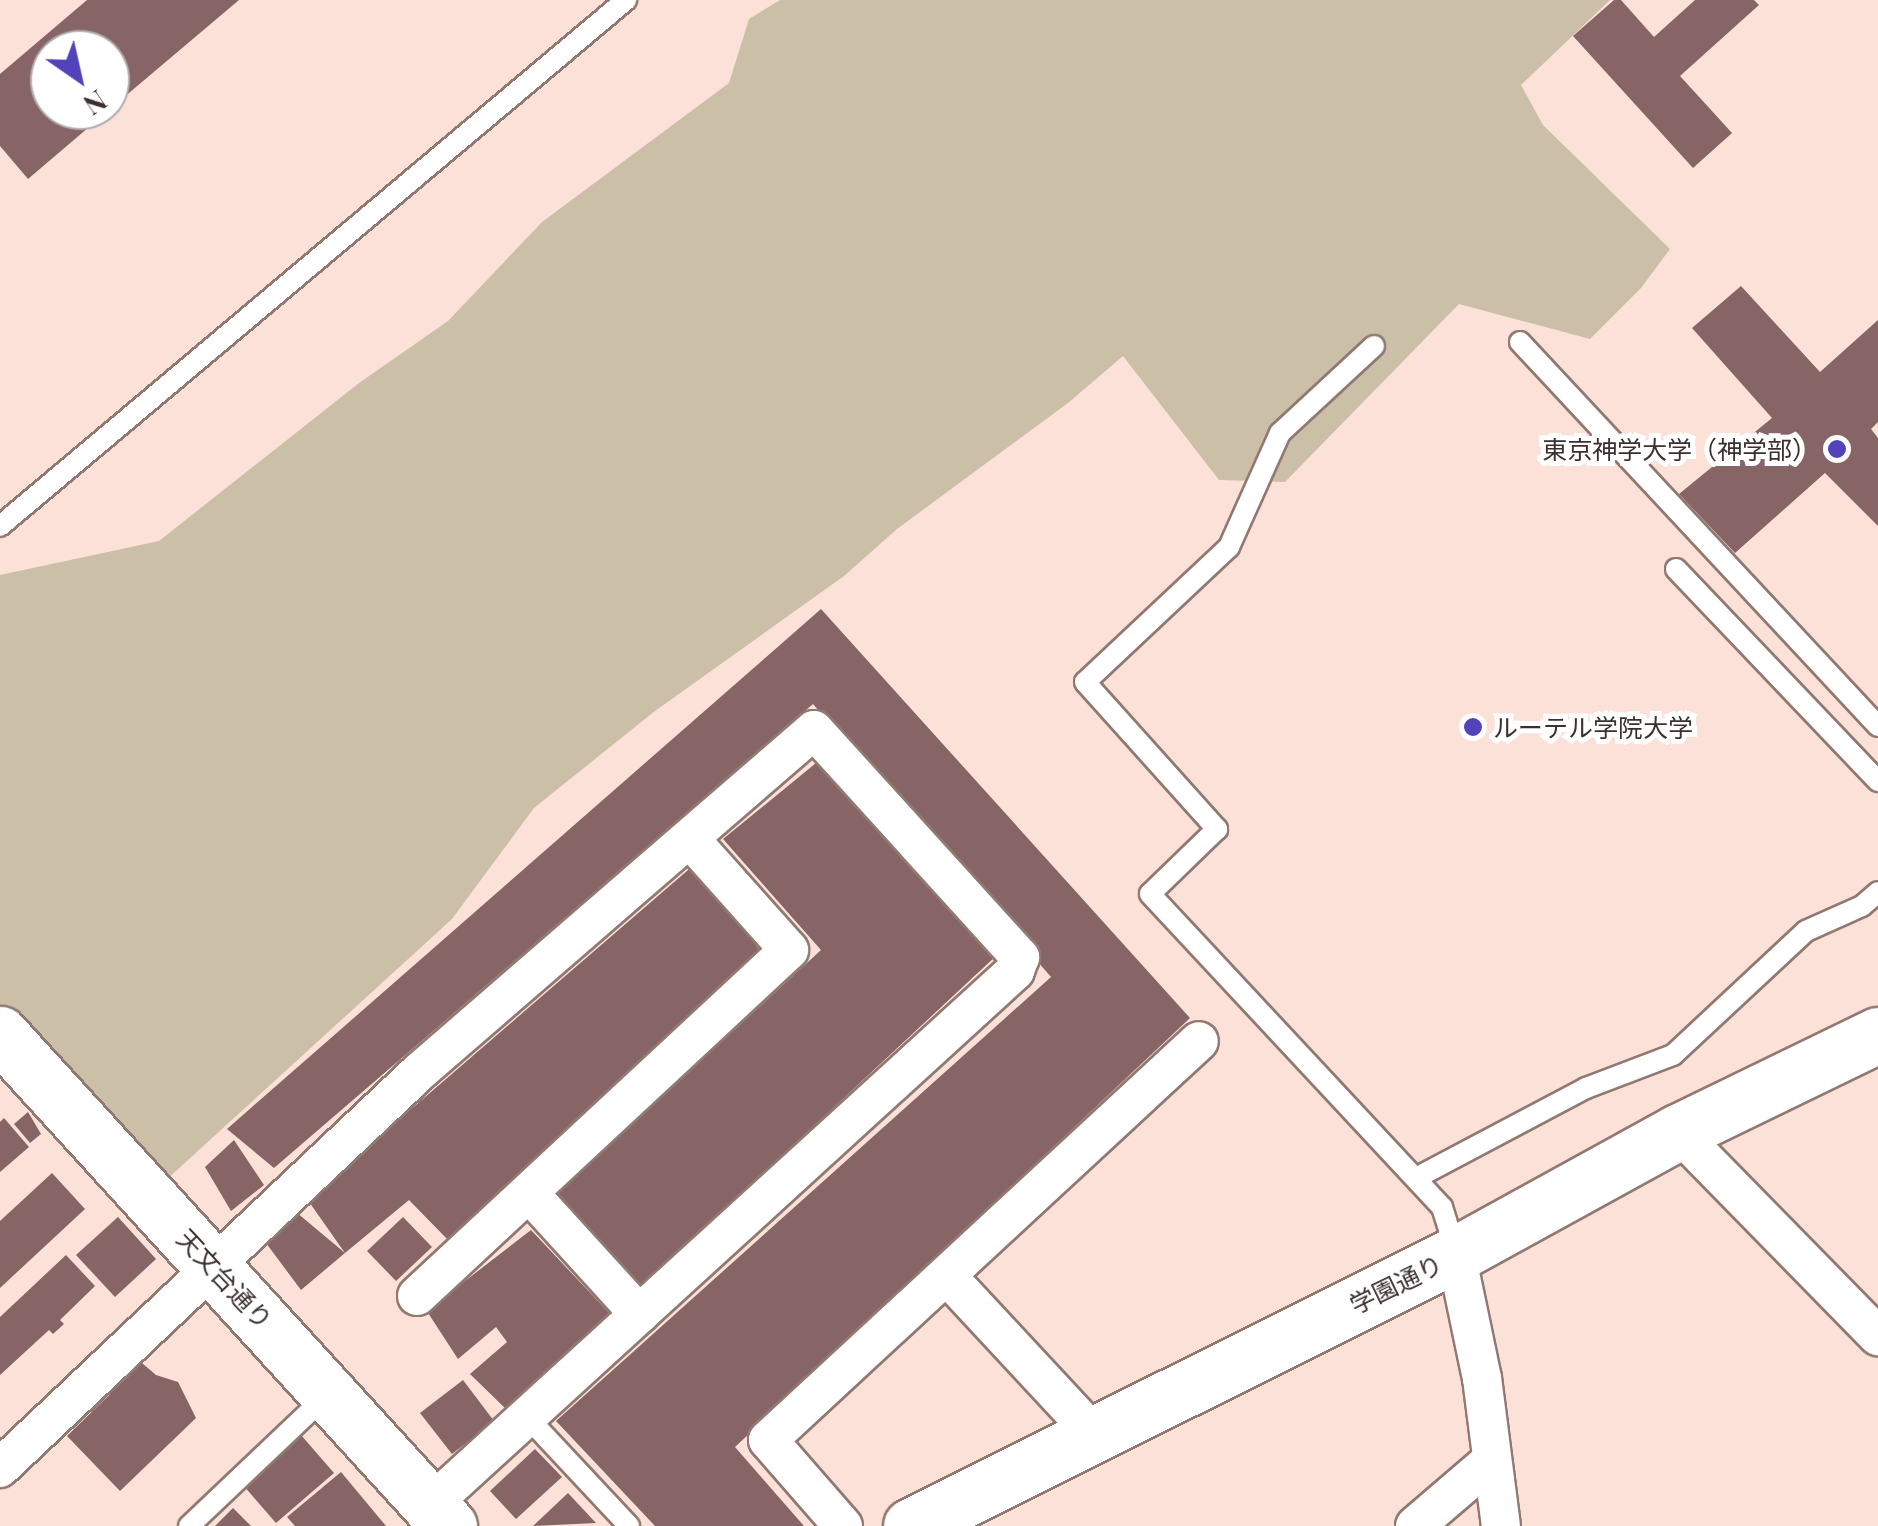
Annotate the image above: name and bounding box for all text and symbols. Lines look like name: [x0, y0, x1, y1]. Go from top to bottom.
north arrow: [30, 30, 130, 130]
text: N: [77, 83, 115, 125]
place label: 東京神学大学（神学部）: [1542, 434, 1817, 464]
marker: 東京神学大学（神学部）: [1826, 438, 1848, 460]
place label: ルーテル学院大学: [1493, 712, 1693, 742]
marker: ルーテル学院大学: [1462, 716, 1484, 738]
street label: 天文台通り: [171, 1223, 279, 1335]
street label: 学園通り: [1344, 1249, 1448, 1319]

